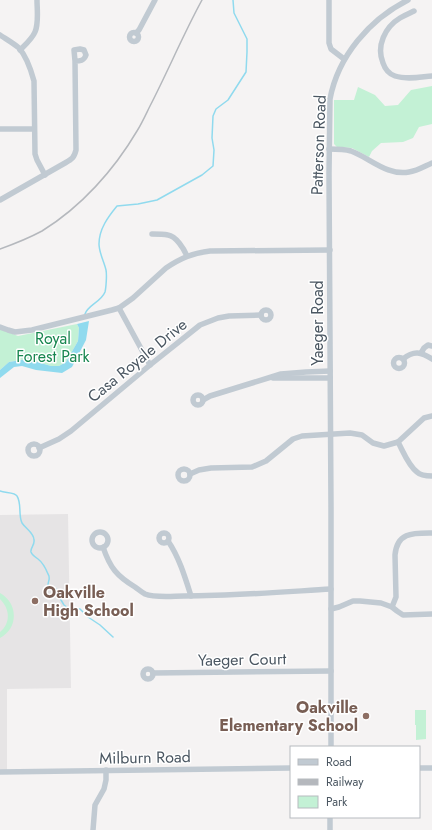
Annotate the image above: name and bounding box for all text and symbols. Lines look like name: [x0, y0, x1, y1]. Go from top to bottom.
street label: Patterson Road: [305, 94, 332, 196]
street label: Yaeger Road: [306, 280, 329, 366]
street label: Casa Royale Drive: [83, 313, 192, 408]
park label: Royal Forest Park: [16, 327, 91, 368]
place label: Oakville High School: [43, 581, 134, 622]
marker: Oakville High School: [30, 596, 40, 606]
street label: Yaeger Court: [198, 647, 287, 672]
place label: Oakville Elementary School: [219, 696, 358, 737]
marker: Oakville Elementary School: [361, 711, 371, 721]
street label: Milburn Road: [99, 745, 191, 770]
legend: [290, 746, 420, 818]
text: Road: [326, 753, 352, 771]
text: Railway: [326, 773, 364, 791]
text: Park: [326, 793, 348, 811]

